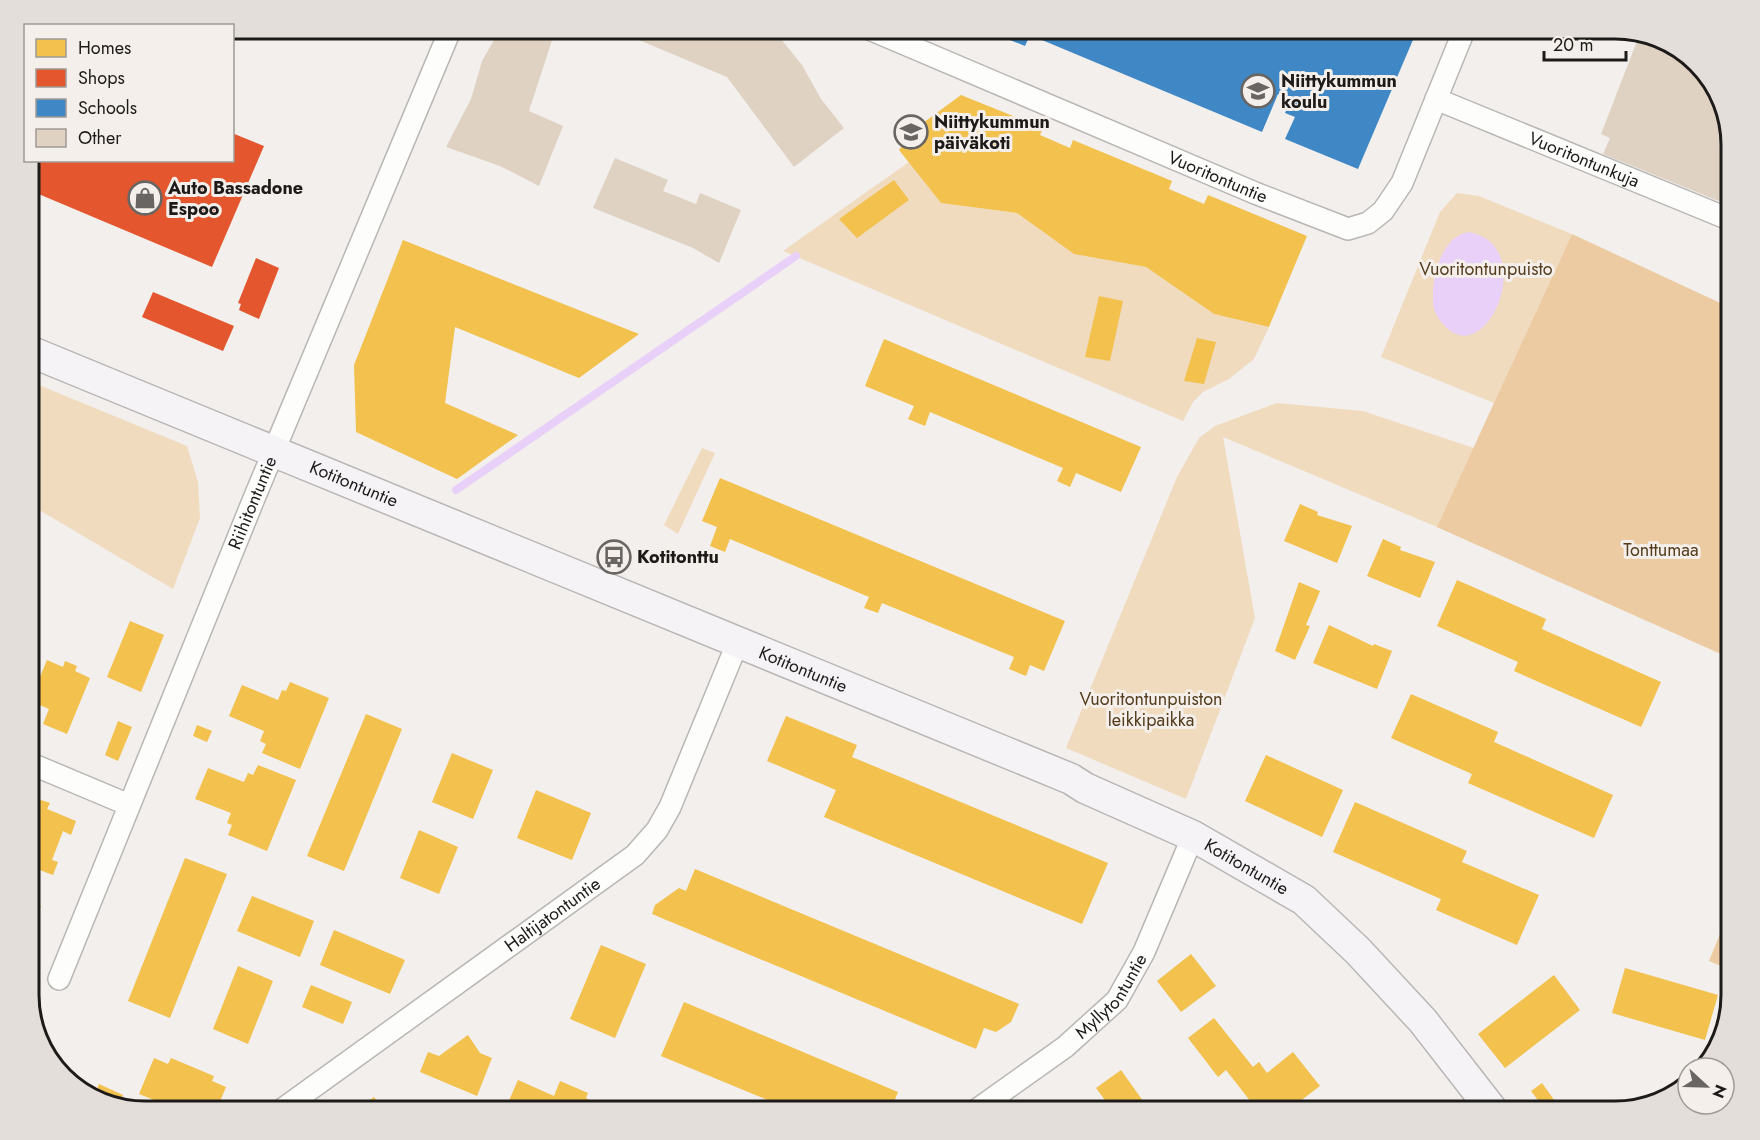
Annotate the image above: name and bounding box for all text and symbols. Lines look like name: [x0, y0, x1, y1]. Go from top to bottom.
legend: [24, 24, 234, 162]
scale bar: [1544, 24, 1626, 62]
text: 20 m: [1553, 32, 1593, 58]
text: Homes: [78, 35, 131, 61]
text: Shops: [78, 65, 125, 91]
place label: Niittykummun koulu: [1281, 68, 1397, 115]
school or university icon: Niittykummun koulu: [1240, 73, 1276, 109]
text: Schools: [78, 95, 137, 121]
place label: Niittykummun päiväkoti: [934, 109, 1050, 156]
school or university icon: Niittykummun päiväkoti: [893, 114, 929, 150]
text: Other: [78, 125, 122, 151]
street label: Vuoritontunkuja: [1525, 125, 1644, 194]
street label: Vuoritontuntie: [1164, 144, 1271, 210]
place label: Auto Bassadone Espoo: [167, 175, 303, 222]
shop icon: Auto Bassadone Espoo: [127, 180, 163, 216]
park label: Vuoritontunpuisto: [1419, 256, 1553, 282]
street label: Riihitontuntie: [222, 452, 283, 553]
street label: Kotitontuntie: [306, 454, 402, 514]
park label: Tonttumaa: [1623, 537, 1699, 563]
bus stop icon: Kotitonttu: [596, 539, 632, 575]
place label: Kotitonttu: [637, 544, 719, 570]
street label: Kotitontuntie: [755, 640, 851, 699]
park label: Vuoritontunpuiston leikkipaikka: [1080, 686, 1222, 733]
street label: Kotitontuntie: [1199, 832, 1293, 901]
street label: Haltijatontuntie: [499, 871, 606, 958]
street label: Myllytontuntie: [1069, 949, 1154, 1045]
north arrow: [1676, 1056, 1736, 1116]
text: N: [1706, 1081, 1732, 1102]

